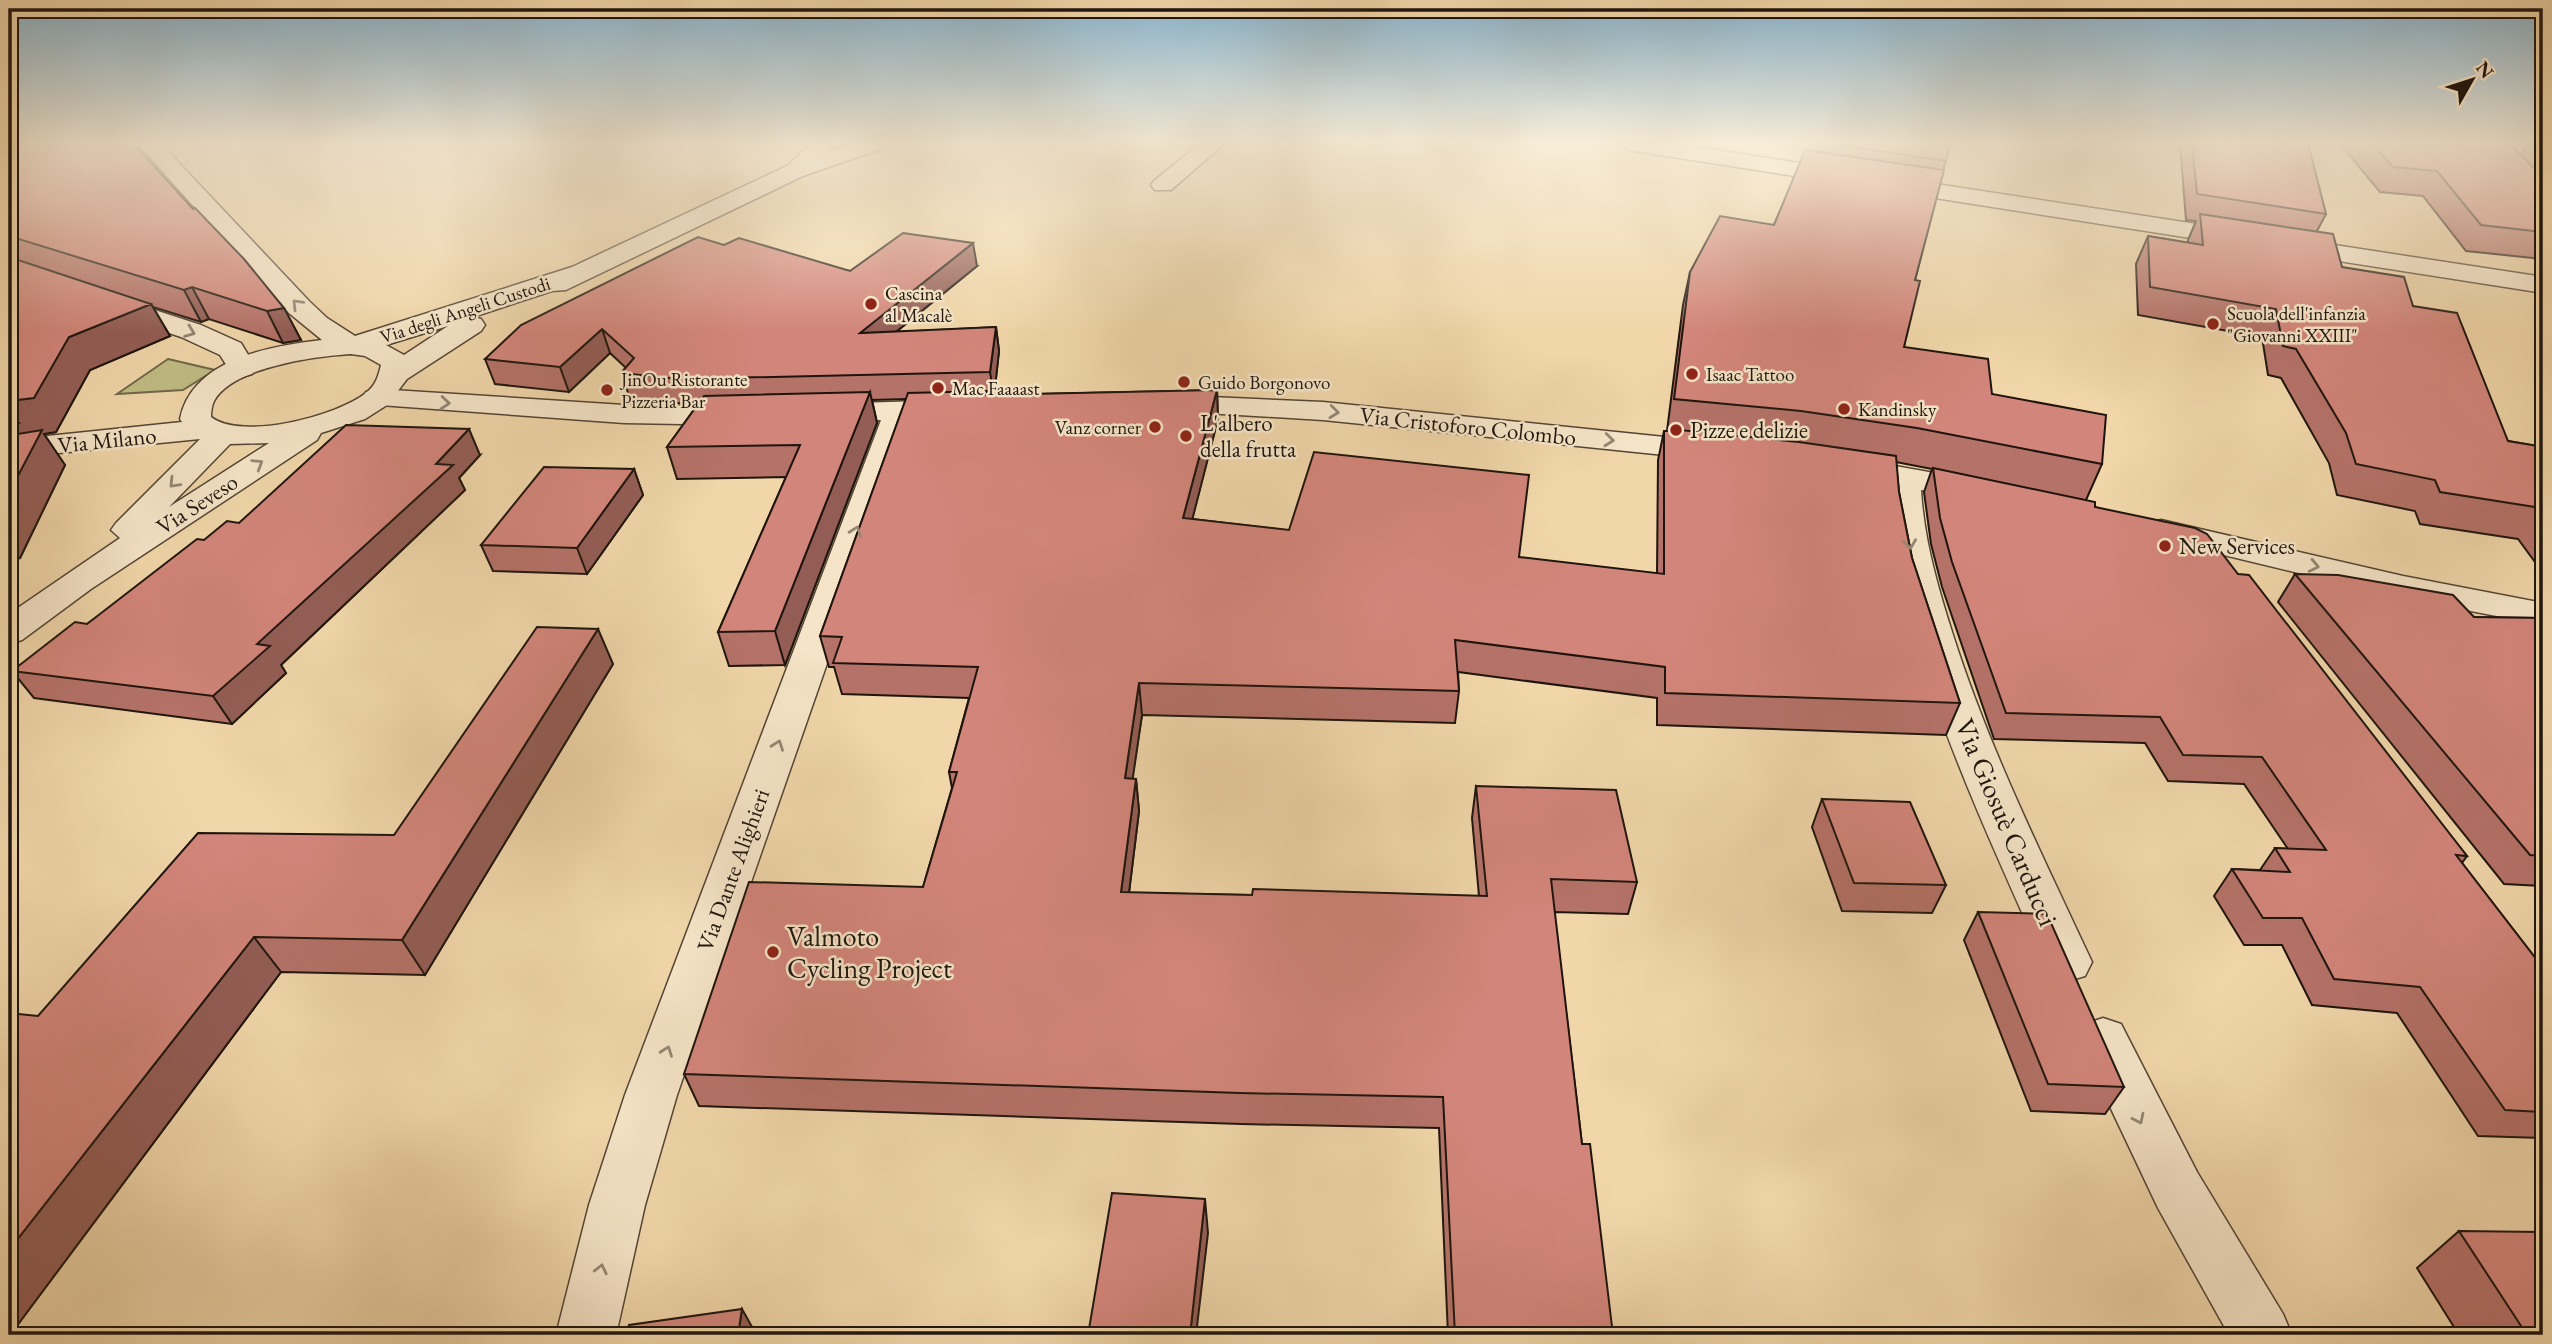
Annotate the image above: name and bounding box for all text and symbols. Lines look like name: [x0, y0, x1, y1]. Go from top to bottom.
north arrow: [2436, 46, 2506, 116]
text: N: [2470, 56, 2500, 84]
street label: Via degli Angeli Custodi: [377, 271, 554, 349]
place label: Cascina al Macalè: [885, 281, 952, 328]
marker: Cascina al Macalè: [863, 296, 879, 312]
one-way arrow: [292, 300, 305, 313]
place label: Scuola dell'infanzia "Giovanni XXIII": [2227, 301, 2366, 348]
marker: Scuola dell'infanzia "Giovanni XXIII": [2205, 316, 2221, 332]
one-way arrow: [183, 323, 195, 337]
place label: Isaac Tattoo: [1706, 362, 1794, 387]
marker: Isaac Tattoo: [1684, 366, 1700, 382]
place label: JinOu Ristorante Pizzeria Bar: [619, 367, 748, 414]
place label: Guido Borgonovo: [1198, 370, 1330, 395]
marker: Guido Borgonovo: [1176, 374, 1192, 390]
place label: Mac Faaaast: [952, 376, 1039, 401]
marker: Mac Faaaast: [930, 380, 946, 396]
marker: JinOu Ristorante Pizzeria Bar: [599, 382, 615, 398]
one-way arrow: [440, 395, 451, 410]
place label: Kandinsky: [1858, 397, 1937, 422]
street label: Via Cristoforo Colombo: [1358, 400, 1578, 452]
marker: Kandinsky: [1836, 401, 1852, 417]
one-way arrow: [1328, 404, 1339, 419]
place label: L'albero della frutta: [1200, 408, 1297, 464]
place label: Vanz corner: [1055, 415, 1142, 440]
place label: Pizze e delizie: [1690, 415, 1808, 445]
marker: Vanz corner: [1147, 419, 1163, 435]
street label: Via Milano: [56, 420, 158, 460]
marker: Pizze e delizie: [1668, 422, 1684, 438]
marker: L'albero della frutta: [1178, 428, 1194, 444]
one-way arrow: [1603, 433, 1614, 448]
one-way arrow: [251, 460, 264, 473]
street label: Via Seveso: [151, 467, 243, 541]
one-way arrow: [169, 475, 182, 488]
one-way arrow: [848, 526, 862, 538]
place label: New Services: [2179, 531, 2295, 561]
marker: New Services: [2157, 538, 2173, 554]
one-way arrow: [1902, 539, 1917, 550]
one-way arrow: [2308, 558, 2320, 572]
street label: Via Giosuè Carducci: [1947, 713, 2067, 931]
one-way arrow: [770, 740, 784, 752]
street label: Via Dante Alighieri: [690, 784, 776, 955]
place label: Valmoto Cycling Project: [787, 918, 952, 986]
marker: Valmoto Cycling Project: [765, 944, 781, 960]
one-way arrow: [659, 1046, 673, 1058]
one-way arrow: [2131, 1112, 2145, 1124]
one-way arrow: [593, 1263, 607, 1275]

